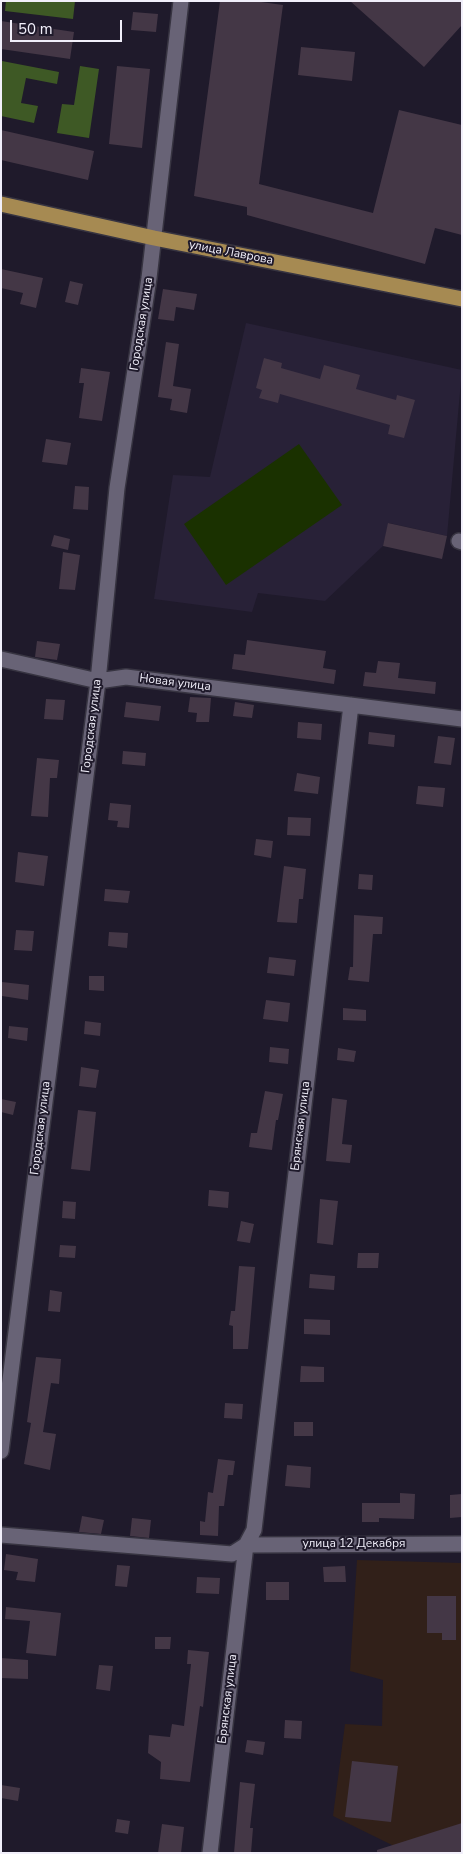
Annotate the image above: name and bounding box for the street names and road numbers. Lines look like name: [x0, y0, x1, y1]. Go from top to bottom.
street label: улица Лаврова: [188, 238, 274, 268]
street label: Городская улица: [128, 276, 156, 372]
street label: Новая улица: [138, 671, 212, 695]
street label: Городская улица: [79, 678, 105, 774]
street label: Городская улица: [28, 1080, 54, 1176]
street label: Брянская улица: [288, 1080, 314, 1172]
street label: улица 12 Декабря: [302, 1537, 406, 1551]
street label: Брянская улица: [215, 1653, 241, 1745]

